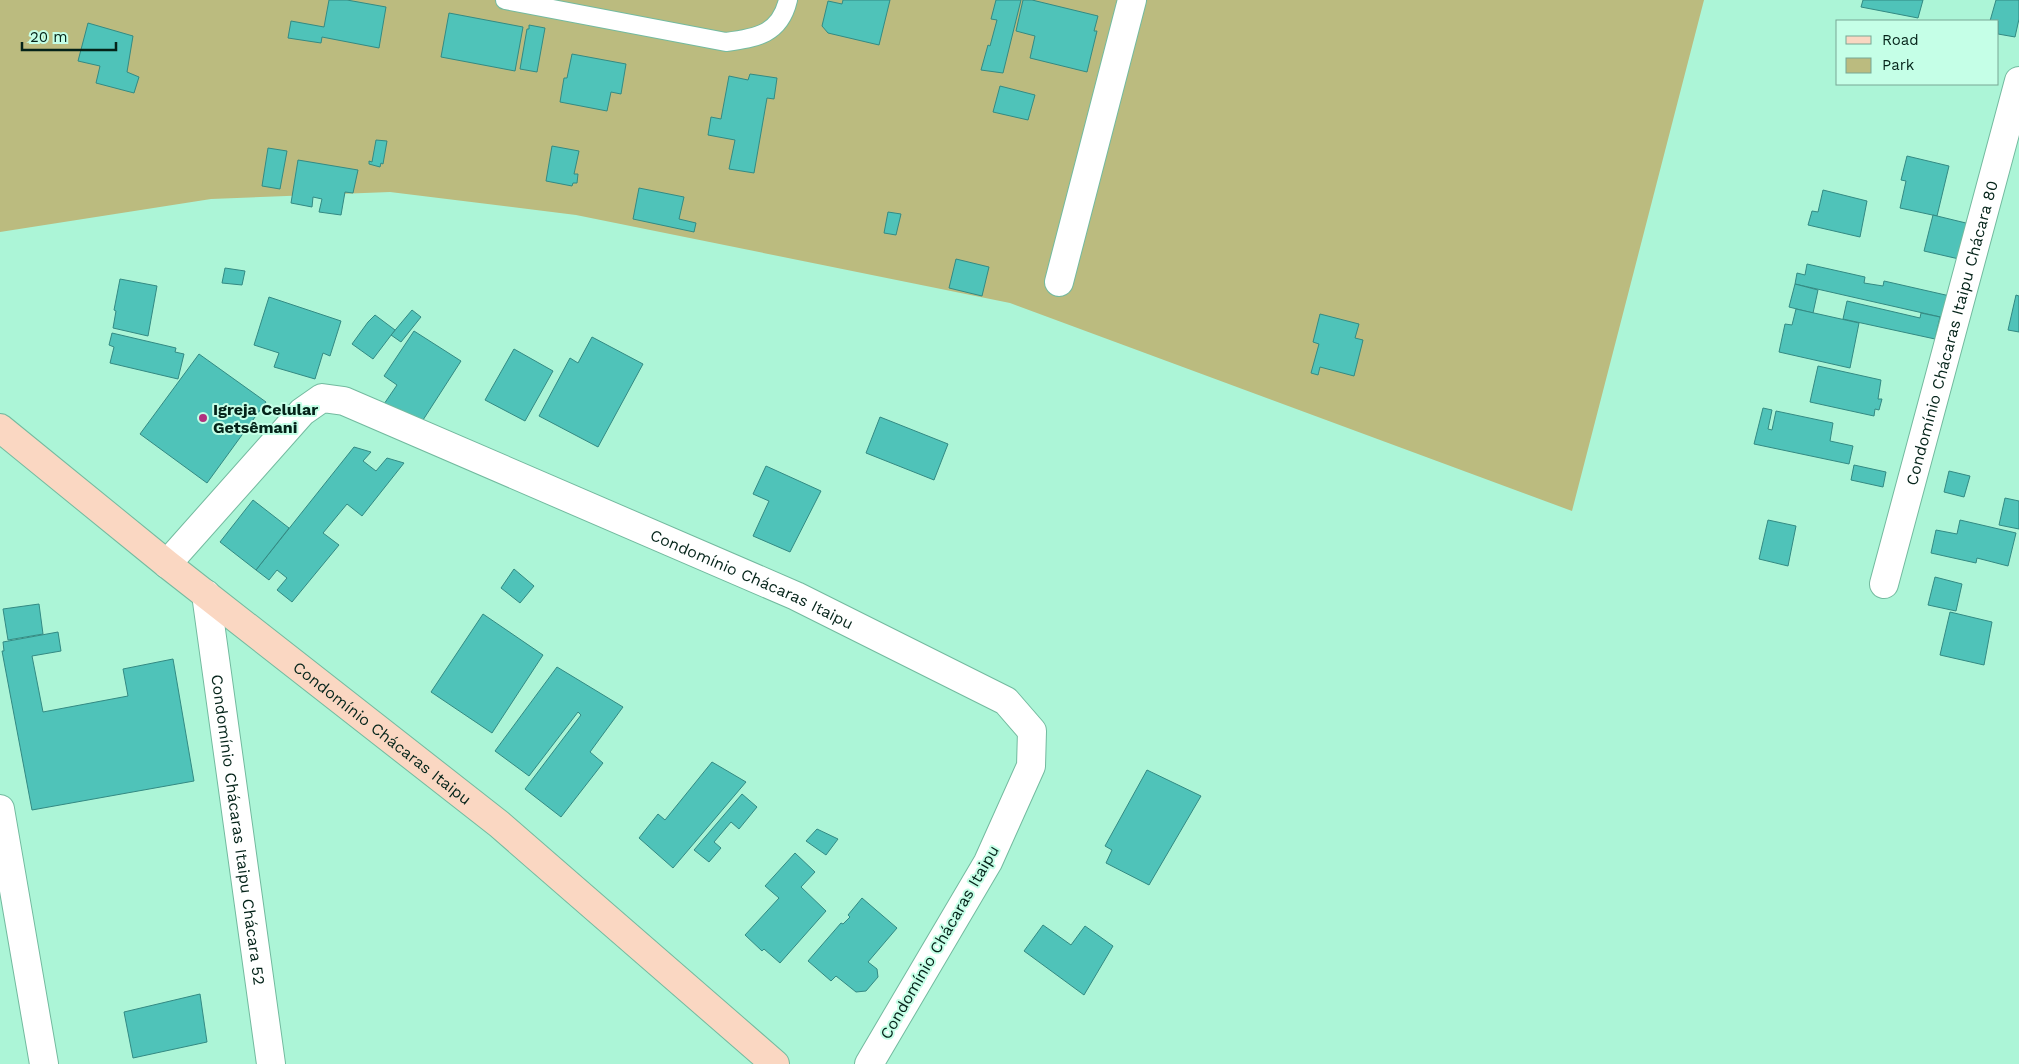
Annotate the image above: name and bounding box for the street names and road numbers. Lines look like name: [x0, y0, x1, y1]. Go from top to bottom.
street label: Condomínio Chácaras Itaipu Chácara 80: [1902, 179, 2002, 487]
street label: Condomínio Chácaras Itaipu: [647, 525, 857, 633]
street label: Condomínio Chácaras Itaipu: [289, 658, 475, 809]
street label: Condomínio Chácaras Itaipu Chácara 52: [207, 673, 269, 986]
street label: Condomínio Chácaras Itaipu: [876, 842, 1003, 1043]

